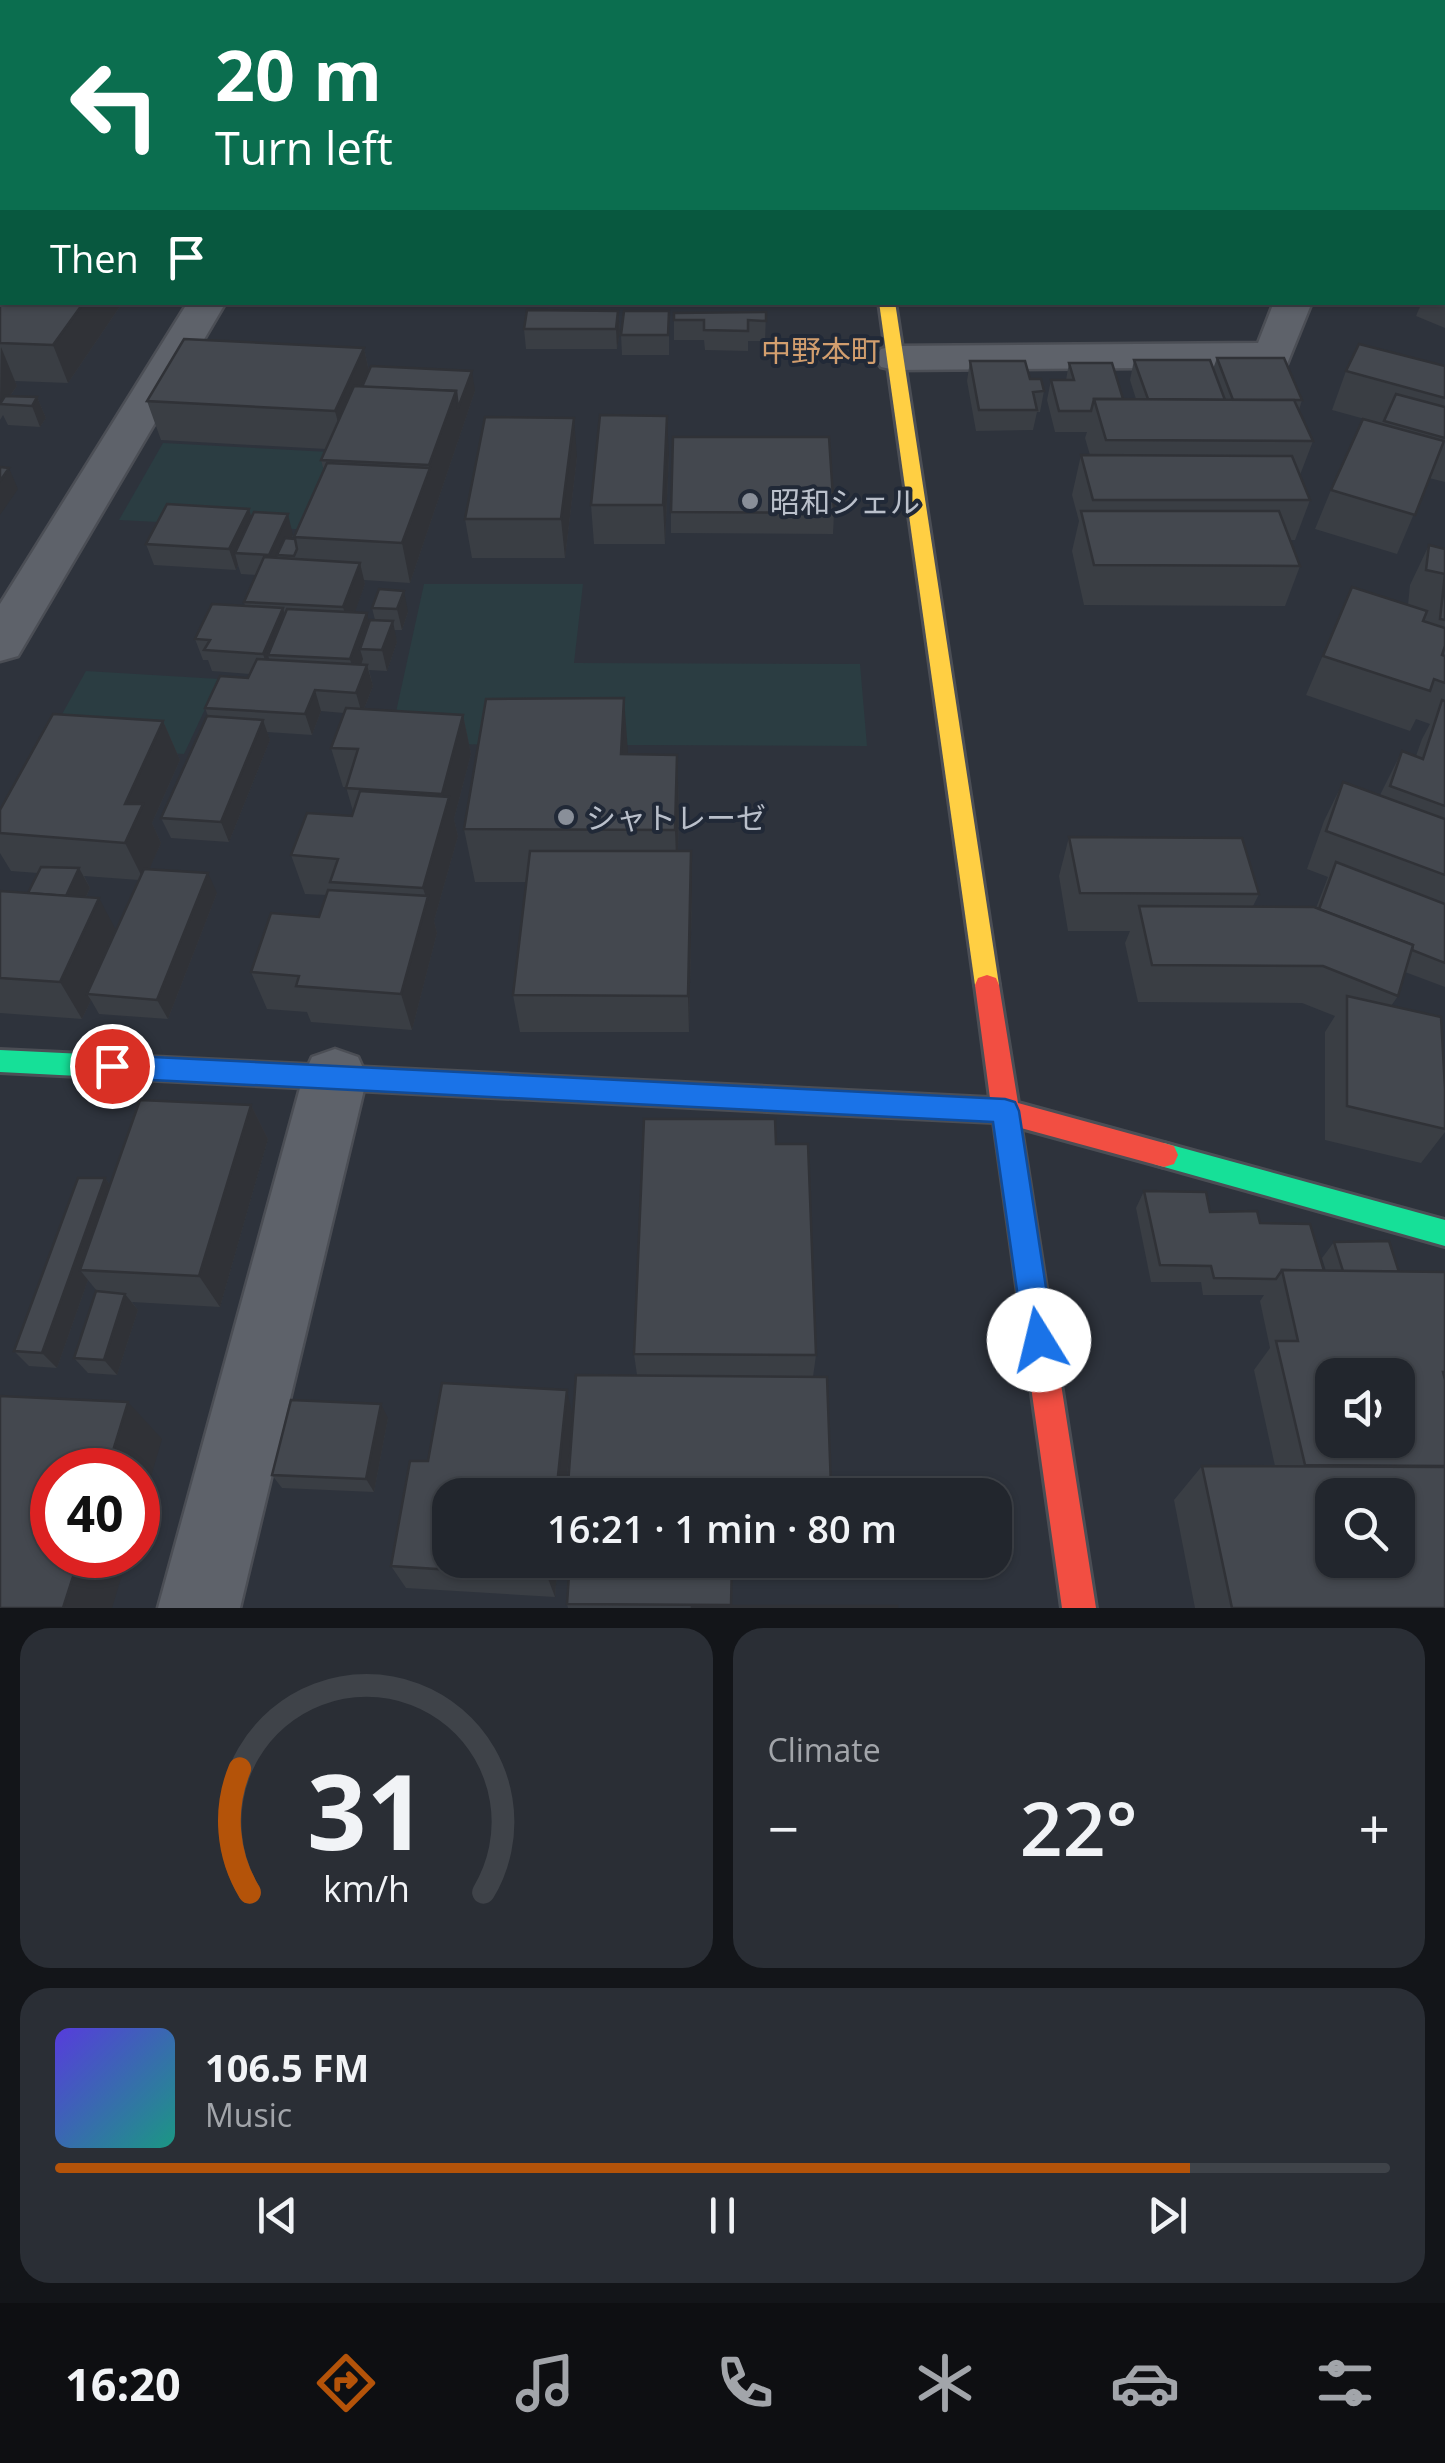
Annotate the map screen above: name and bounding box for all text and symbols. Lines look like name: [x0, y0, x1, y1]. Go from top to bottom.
text: 20 m: [215, 26, 382, 122]
icon: left: [50, 40, 180, 170]
text: Turn left: [215, 117, 393, 178]
icon: arrive: [159, 230, 214, 285]
text: Then: [50, 232, 139, 284]
district label: 中野本町: [761, 330, 881, 371]
place label: 昭和シェル: [770, 481, 920, 522]
marker: 昭和シェル: [739, 490, 761, 512]
place label: シャトレーゼ: [586, 797, 766, 838]
marker: シャトレーゼ: [555, 806, 577, 828]
pin: [70, 1024, 155, 1109]
icon: arrive: [85, 1039, 140, 1094]
position arrow: [987, 1288, 1091, 1392]
map controls: [1315, 1358, 1415, 1578]
button: sound: [1315, 1358, 1415, 1458]
speed limit sign: 40: [30, 1448, 160, 1578]
button: search: [1315, 1478, 1415, 1578]
text: 16:21 · 1 min · 80 m: [547, 1502, 897, 1554]
text: Climate: [768, 1728, 881, 1771]
text: 31: [307, 1739, 426, 1880]
text: 22°: [1020, 1776, 1138, 1878]
text: −: [768, 1790, 799, 1865]
text: +: [1359, 1790, 1390, 1865]
text: km/h: [323, 1864, 410, 1912]
text: 106.5 FM: [205, 2041, 369, 2093]
text: Music: [205, 2093, 292, 2136]
icon: previous: [250, 2188, 305, 2243]
icon: pause: [695, 2188, 750, 2243]
icon: next: [1140, 2188, 1195, 2243]
icon: directions: [311, 2348, 381, 2418]
icon: music: [510, 2348, 580, 2418]
icon: phone: [710, 2348, 780, 2418]
icon: climate: [910, 2348, 980, 2418]
icon: car: [1110, 2348, 1180, 2418]
icon: filters: [1310, 2348, 1380, 2418]
text: 16:20: [65, 2353, 181, 2414]

